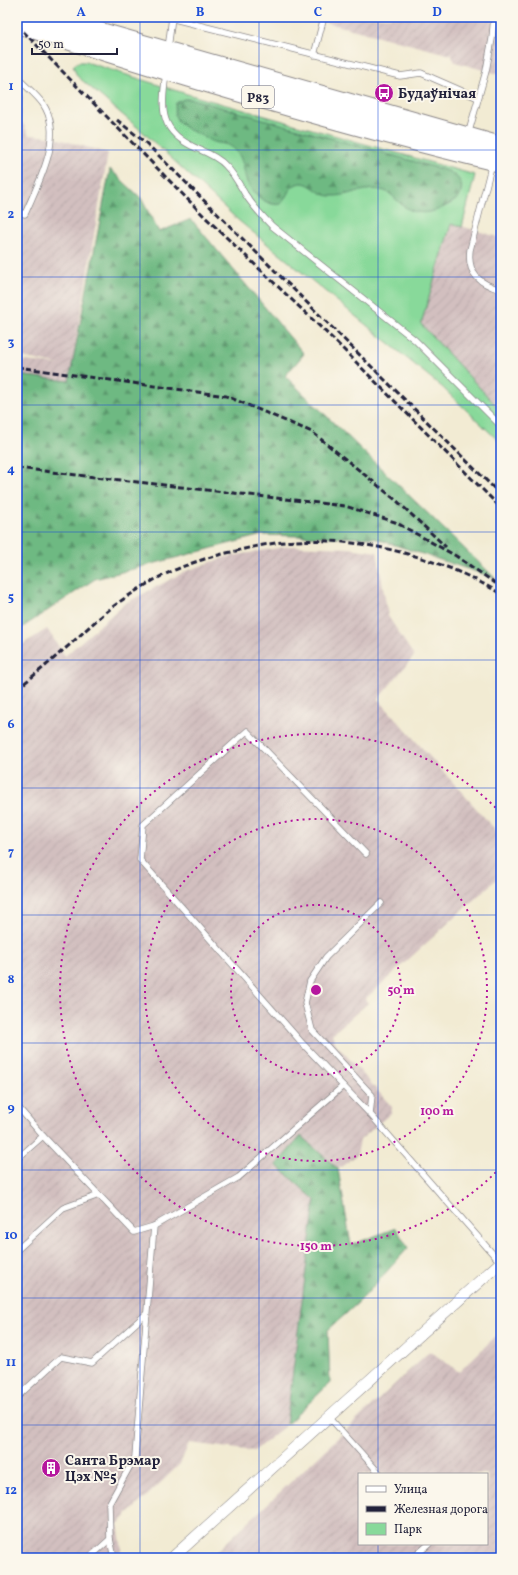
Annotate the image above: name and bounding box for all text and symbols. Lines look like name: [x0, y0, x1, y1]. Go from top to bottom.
text: A: [76, 4, 86, 22]
text: B: [196, 4, 205, 22]
text: C: [314, 4, 322, 22]
text: D: [432, 4, 442, 22]
scale bar: [32, 30, 117, 56]
text: 50 m: [38, 37, 64, 53]
text: 1: [8, 78, 14, 96]
bus stop icon: Будаўнічая: [373, 82, 395, 104]
place label: Будаўнічая: [398, 85, 476, 104]
road number: Р83: [242, 86, 274, 108]
text: 2: [8, 206, 15, 224]
text: 3: [8, 334, 15, 352]
text: 4: [7, 461, 15, 479]
text: 5: [8, 589, 14, 607]
text: 6: [7, 716, 15, 734]
text: 7: [8, 844, 14, 862]
text: 8: [7, 971, 15, 989]
centre of rings: [309, 983, 323, 997]
text: 50 m: [387, 983, 415, 999]
text: 9: [7, 1099, 15, 1117]
text: 100 m: [420, 1104, 454, 1120]
text: 10: [4, 1227, 18, 1245]
text: 150 m: [300, 1239, 332, 1255]
text: 11: [6, 1354, 16, 1372]
place label: Санта Брэмар Цэх №5: [65, 1452, 160, 1487]
building icon: Санта Брэмар Цэх №5: [40, 1457, 62, 1479]
legend: [358, 1473, 488, 1545]
text: 12: [5, 1482, 17, 1500]
text: Улица: [394, 1482, 427, 1498]
text: Железная дорога: [394, 1502, 488, 1518]
text: Парк: [394, 1522, 422, 1538]

